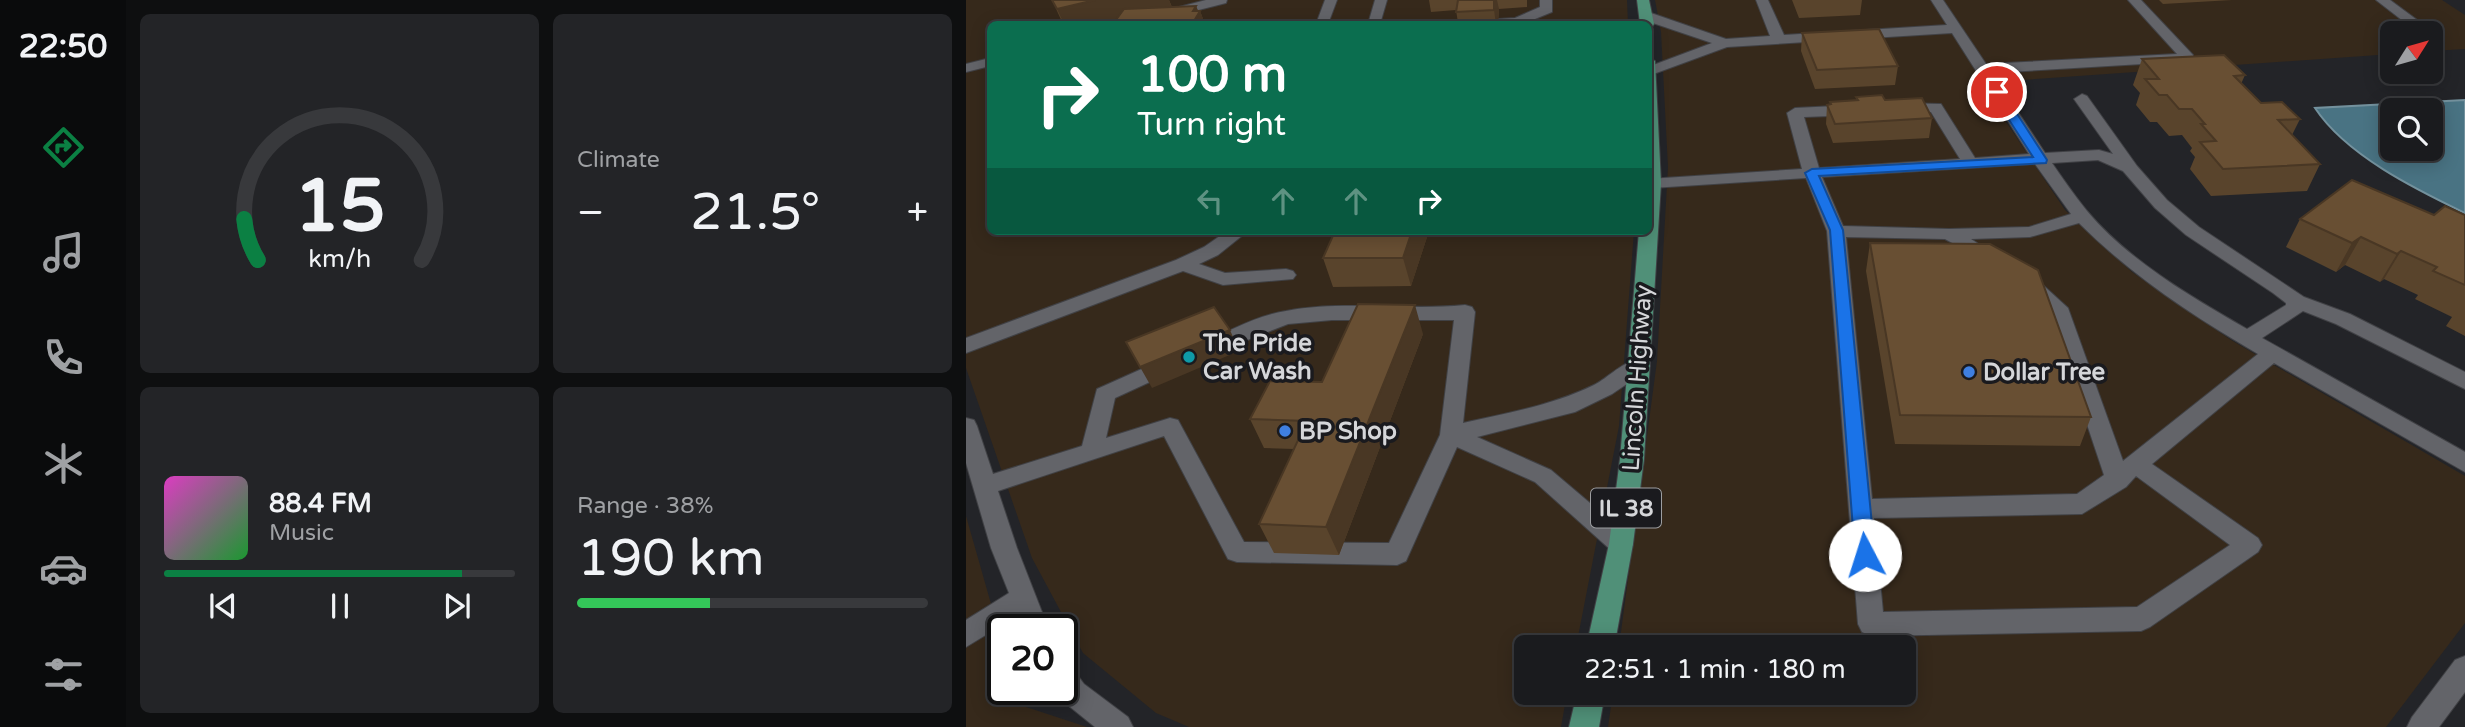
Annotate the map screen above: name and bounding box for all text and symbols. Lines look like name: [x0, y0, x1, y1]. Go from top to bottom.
north arrow: [2380, 21, 2443, 84]
map controls: [2380, 21, 2443, 161]
text: 22:50: [19, 28, 107, 66]
text: 100 m: [1137, 46, 1287, 105]
icon: right: [1022, 49, 1113, 140]
pin: [1967, 62, 2027, 122]
icon: arrive: [1978, 73, 2016, 111]
button: search: [2380, 98, 2443, 161]
text: Turn right: [1137, 106, 1286, 144]
icon: directions: [39, 123, 88, 172]
text: Climate: [577, 146, 660, 174]
text: 15: [294, 163, 385, 251]
text: 21.5°: [690, 181, 820, 244]
icon: left: [1191, 182, 1229, 220]
icon: ahead: [1264, 182, 1302, 220]
icon: ahead: [1337, 182, 1375, 220]
icon: right: [1410, 182, 1448, 220]
text: −: [577, 190, 604, 236]
text: +: [907, 190, 928, 236]
icon: music: [39, 228, 88, 277]
text: km/h: [308, 243, 371, 273]
street label: Lincoln Highway: [1617, 284, 1658, 472]
place label: The Pride Car Wash: [1202, 329, 1312, 386]
icon: phone: [39, 333, 88, 382]
marker: The Pride Car Wash: [1181, 349, 1197, 365]
place label: Dollar Tree: [1983, 358, 2106, 387]
marker: Dollar Tree: [1961, 364, 1977, 380]
place label: BP Shop: [1299, 417, 1397, 446]
marker: BP Shop: [1277, 423, 1293, 439]
icon: climate: [39, 439, 88, 488]
text: 88.4 FM: [269, 488, 372, 519]
road number: IL 38: [1591, 488, 1661, 528]
text: Range · 38%: [577, 492, 713, 520]
position arrow: [1828, 518, 1902, 592]
text: Music: [269, 519, 334, 547]
text: 190 km: [577, 527, 765, 590]
icon: car: [39, 544, 88, 593]
icon: previous: [204, 587, 242, 625]
icon: pause: [321, 587, 359, 625]
icon: next: [438, 587, 476, 625]
speed limit sign: 20: [987, 614, 1078, 705]
icon: filters: [39, 650, 88, 699]
text: 22:51 · 1 min · 180 m: [1584, 654, 1846, 685]

